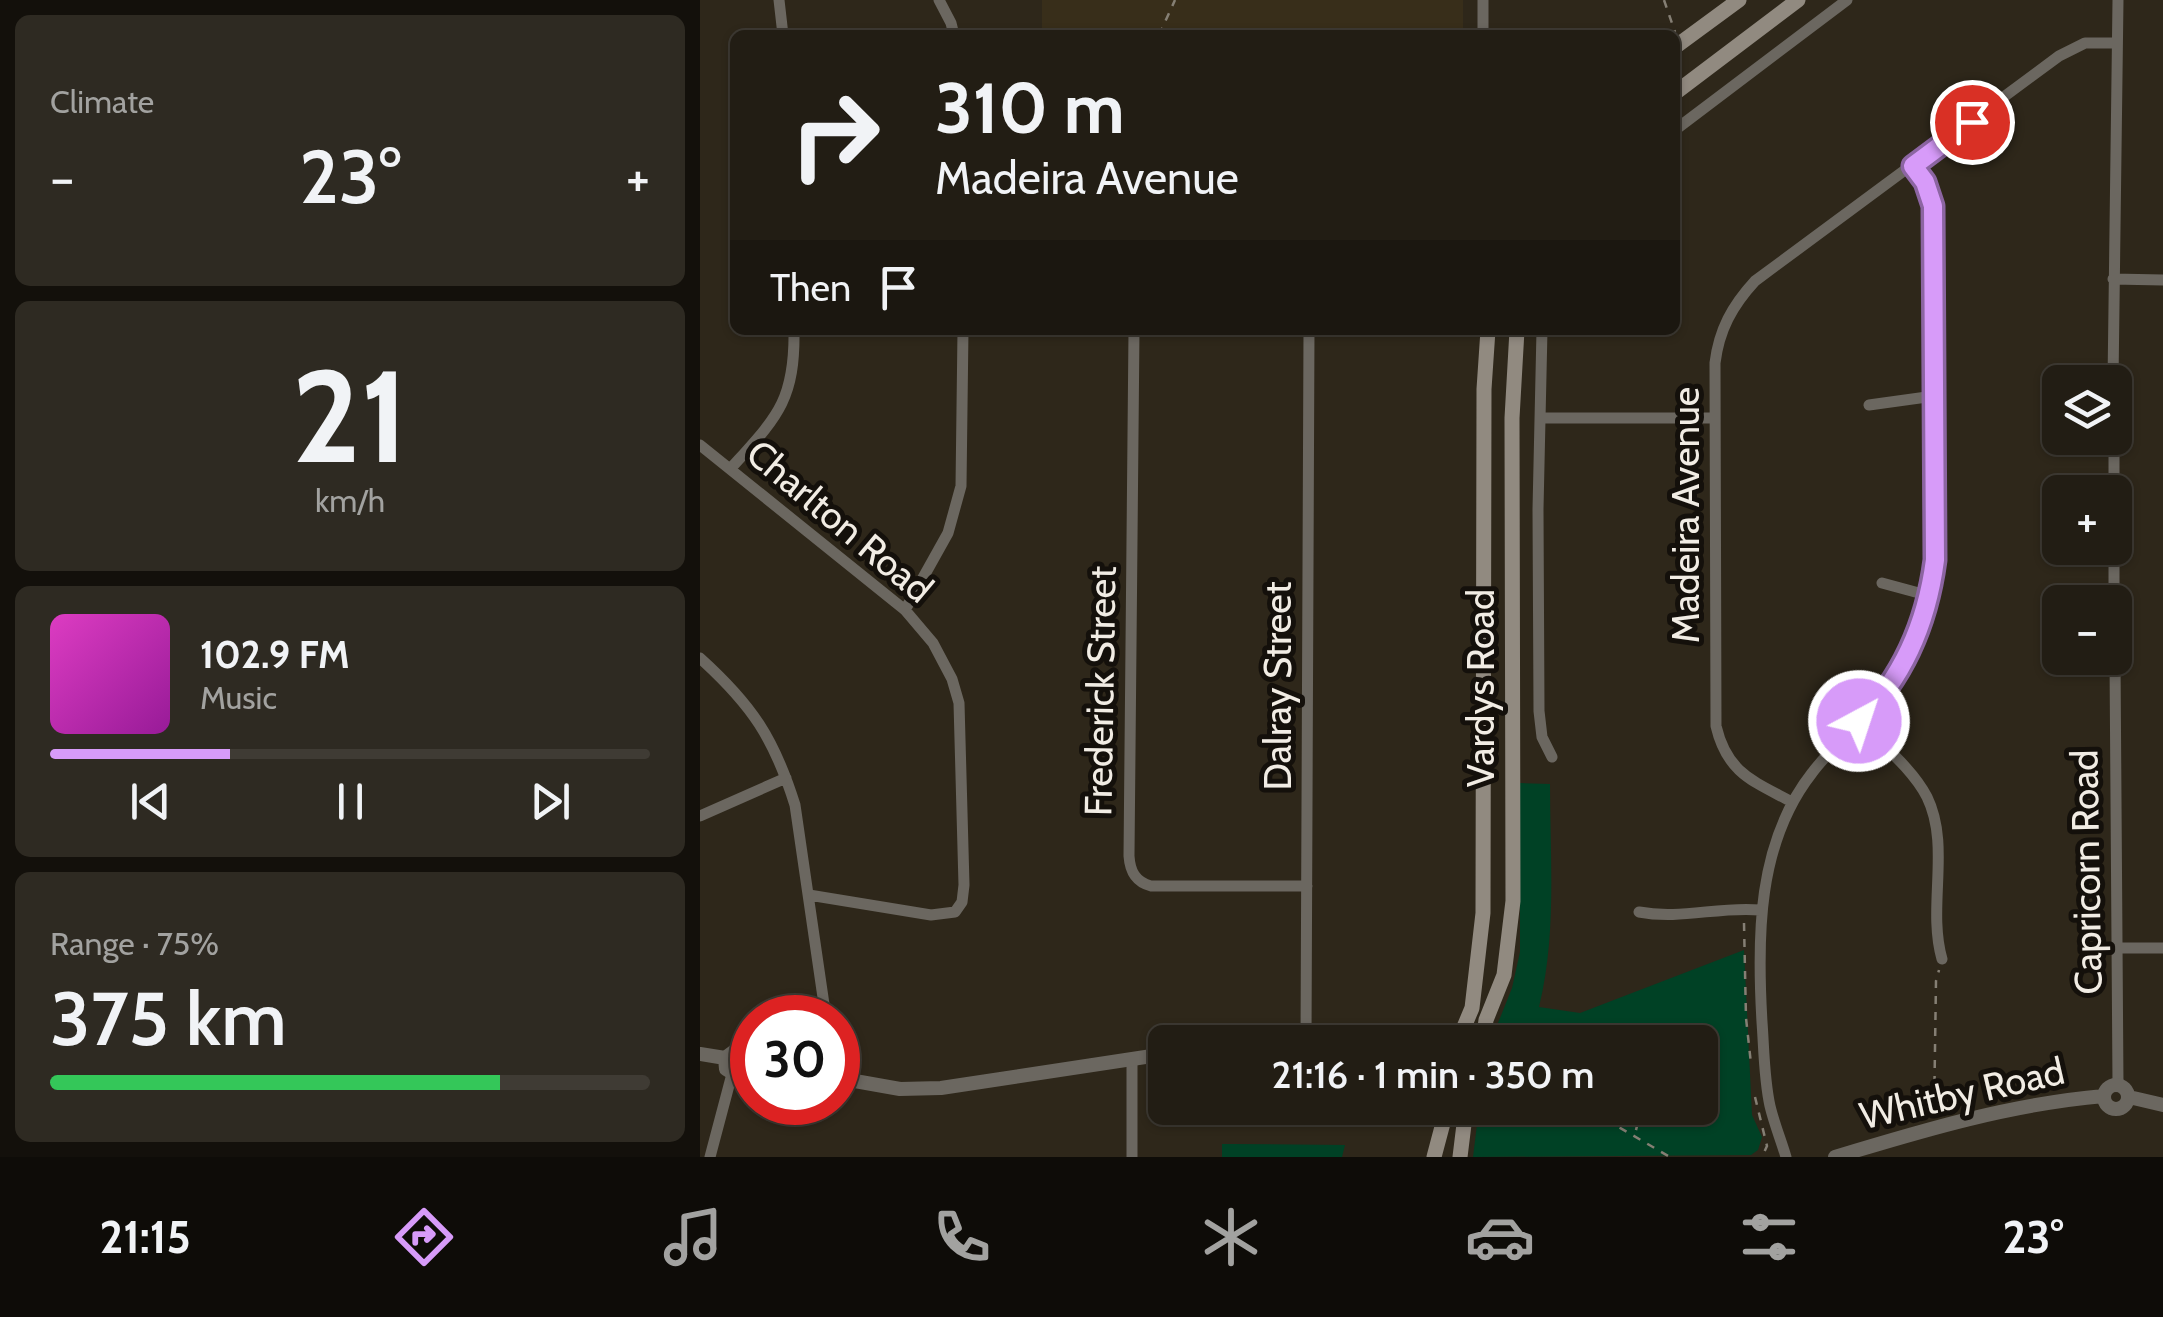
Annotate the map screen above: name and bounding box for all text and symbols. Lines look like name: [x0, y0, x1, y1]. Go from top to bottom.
text: 310 m: [935, 65, 1125, 151]
icon: right: [770, 70, 900, 200]
pin: [1930, 80, 2015, 165]
text: Climate: [50, 82, 154, 121]
icon: arrive: [1945, 95, 2000, 150]
text: 23°: [299, 131, 401, 222]
text: −: [50, 144, 74, 211]
text: +: [626, 144, 650, 211]
text: Madeira Avenue: [935, 151, 1239, 205]
icon: arrive: [871, 260, 926, 315]
text: Then: [770, 264, 851, 311]
text: 21: [292, 337, 408, 495]
map controls: [2042, 365, 2132, 675]
button: layers: [2042, 365, 2132, 455]
street label: Madeira Avenue: [1662, 387, 1709, 643]
street label: Charlton Road: [737, 429, 943, 613]
button: +: [2042, 475, 2132, 565]
text: km/h: [315, 481, 385, 520]
street label: Frederick Street: [1074, 565, 1126, 817]
street label: Dalray Street: [1254, 581, 1301, 791]
button: −: [2042, 585, 2132, 675]
street label: Vardys Road: [1457, 589, 1504, 787]
text: 102.9 FM: [200, 631, 350, 678]
position arrow: [1807, 669, 1911, 773]
text: Music: [200, 678, 277, 717]
street label: Capricorn Road: [2060, 749, 2112, 995]
icon: previous: [123, 774, 178, 829]
icon: pause: [323, 774, 378, 829]
icon: next: [523, 774, 578, 829]
text: Range · 75%: [50, 924, 219, 963]
text: 375 km: [50, 973, 287, 1064]
speed limit sign: 30: [730, 995, 860, 1125]
street label: Whitby Road: [1855, 1047, 2069, 1139]
text: 21:16 · 1 min · 350 m: [1272, 1051, 1594, 1098]
icon: directions: [389, 1202, 459, 1272]
icon: music: [658, 1202, 728, 1272]
icon: phone: [927, 1202, 997, 1272]
icon: climate: [1196, 1202, 1266, 1272]
icon: car: [1465, 1202, 1535, 1272]
icon: filters: [1734, 1202, 1804, 1272]
text: 21:15: [99, 1210, 191, 1264]
text: 23°: [2003, 1210, 2064, 1264]

